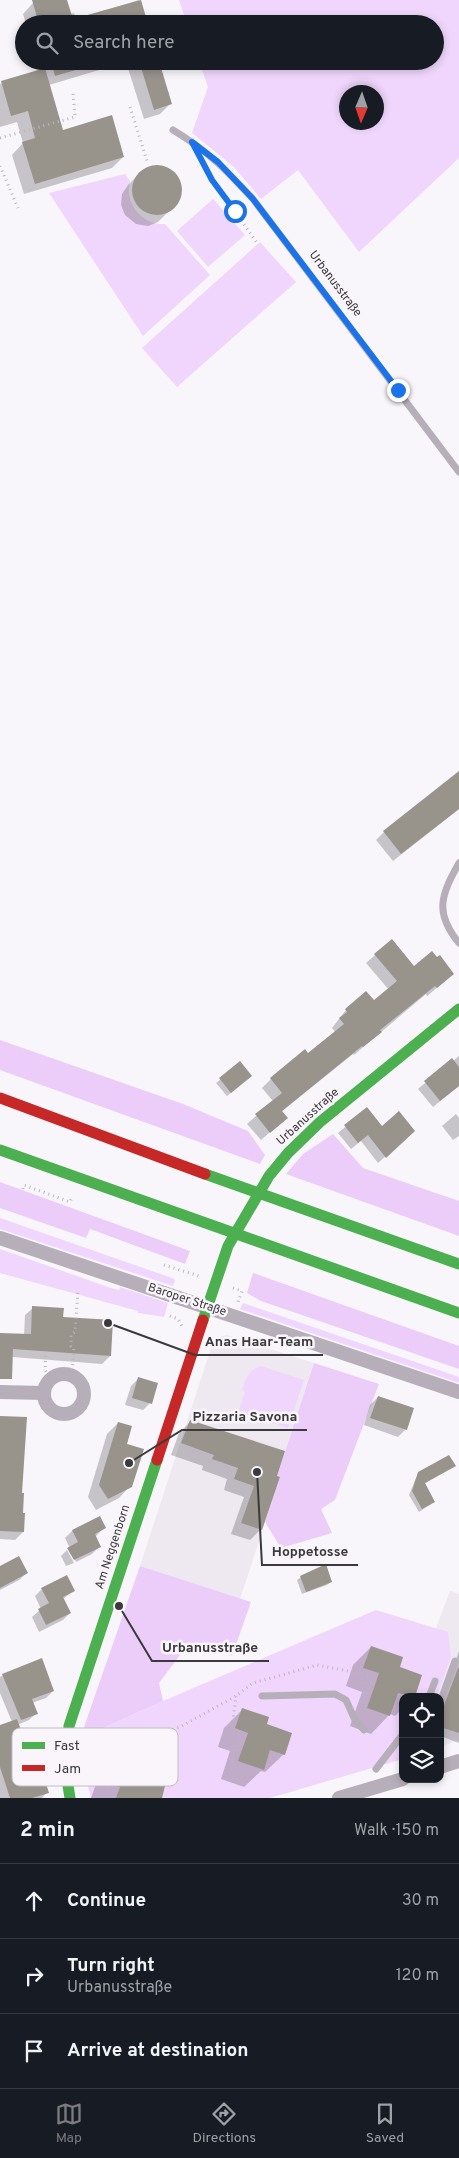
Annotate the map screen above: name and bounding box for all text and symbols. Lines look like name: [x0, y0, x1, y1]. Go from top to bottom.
search box: [15, 15, 444, 70]
icon: search: [33, 29, 61, 57]
text: Search here: [73, 31, 175, 55]
north arrow: [339, 85, 384, 130]
route start: [224, 200, 247, 223]
street label: Urbanusstraße: [305, 248, 365, 320]
route end: [387, 379, 410, 402]
street label: Urbanusstraße: [273, 1085, 343, 1149]
street label: Baroper Straße: [146, 1280, 228, 1320]
callout: Anas Haar-Team: [195, 1326, 323, 1355]
text: Anas Haar-Team: [205, 1334, 313, 1351]
callout: Pizzaria Savona: [182, 1401, 307, 1430]
text: Pizzaria Savona: [193, 1409, 297, 1426]
street label: Am Neggenborn: [92, 1503, 134, 1591]
callout: Hoppetosse: [262, 1536, 358, 1565]
text: Hoppetosse: [272, 1544, 348, 1561]
callout: Urbanusstraße: [152, 1632, 269, 1661]
text: Urbanusstraße: [162, 1640, 258, 1657]
map controls: [399, 1693, 444, 1783]
button: locate: [399, 1693, 444, 1738]
legend: [12, 1728, 178, 1786]
text: Fast: [54, 1738, 80, 1755]
button: layers: [399, 1738, 444, 1783]
text: Jam: [54, 1761, 81, 1778]
text: 2 min: [20, 1817, 75, 1844]
text: Walk · 150 m: [354, 1821, 439, 1841]
icon: ahead: [20, 1887, 48, 1915]
text: Continue: [67, 1889, 146, 1913]
text: 30 m: [402, 1891, 439, 1911]
text: Turn right: [67, 1954, 155, 1978]
icon: right: [20, 1962, 48, 1990]
text: 120 m: [396, 1966, 439, 1986]
text: Urbanusstraße: [67, 1978, 172, 1998]
icon: arrive: [20, 2037, 48, 2065]
text: Arrive at destination: [67, 2039, 248, 2063]
tab: Map: [55, 2100, 83, 2147]
tab: Directions: [192, 2100, 256, 2147]
tab: Saved: [366, 2100, 404, 2147]

